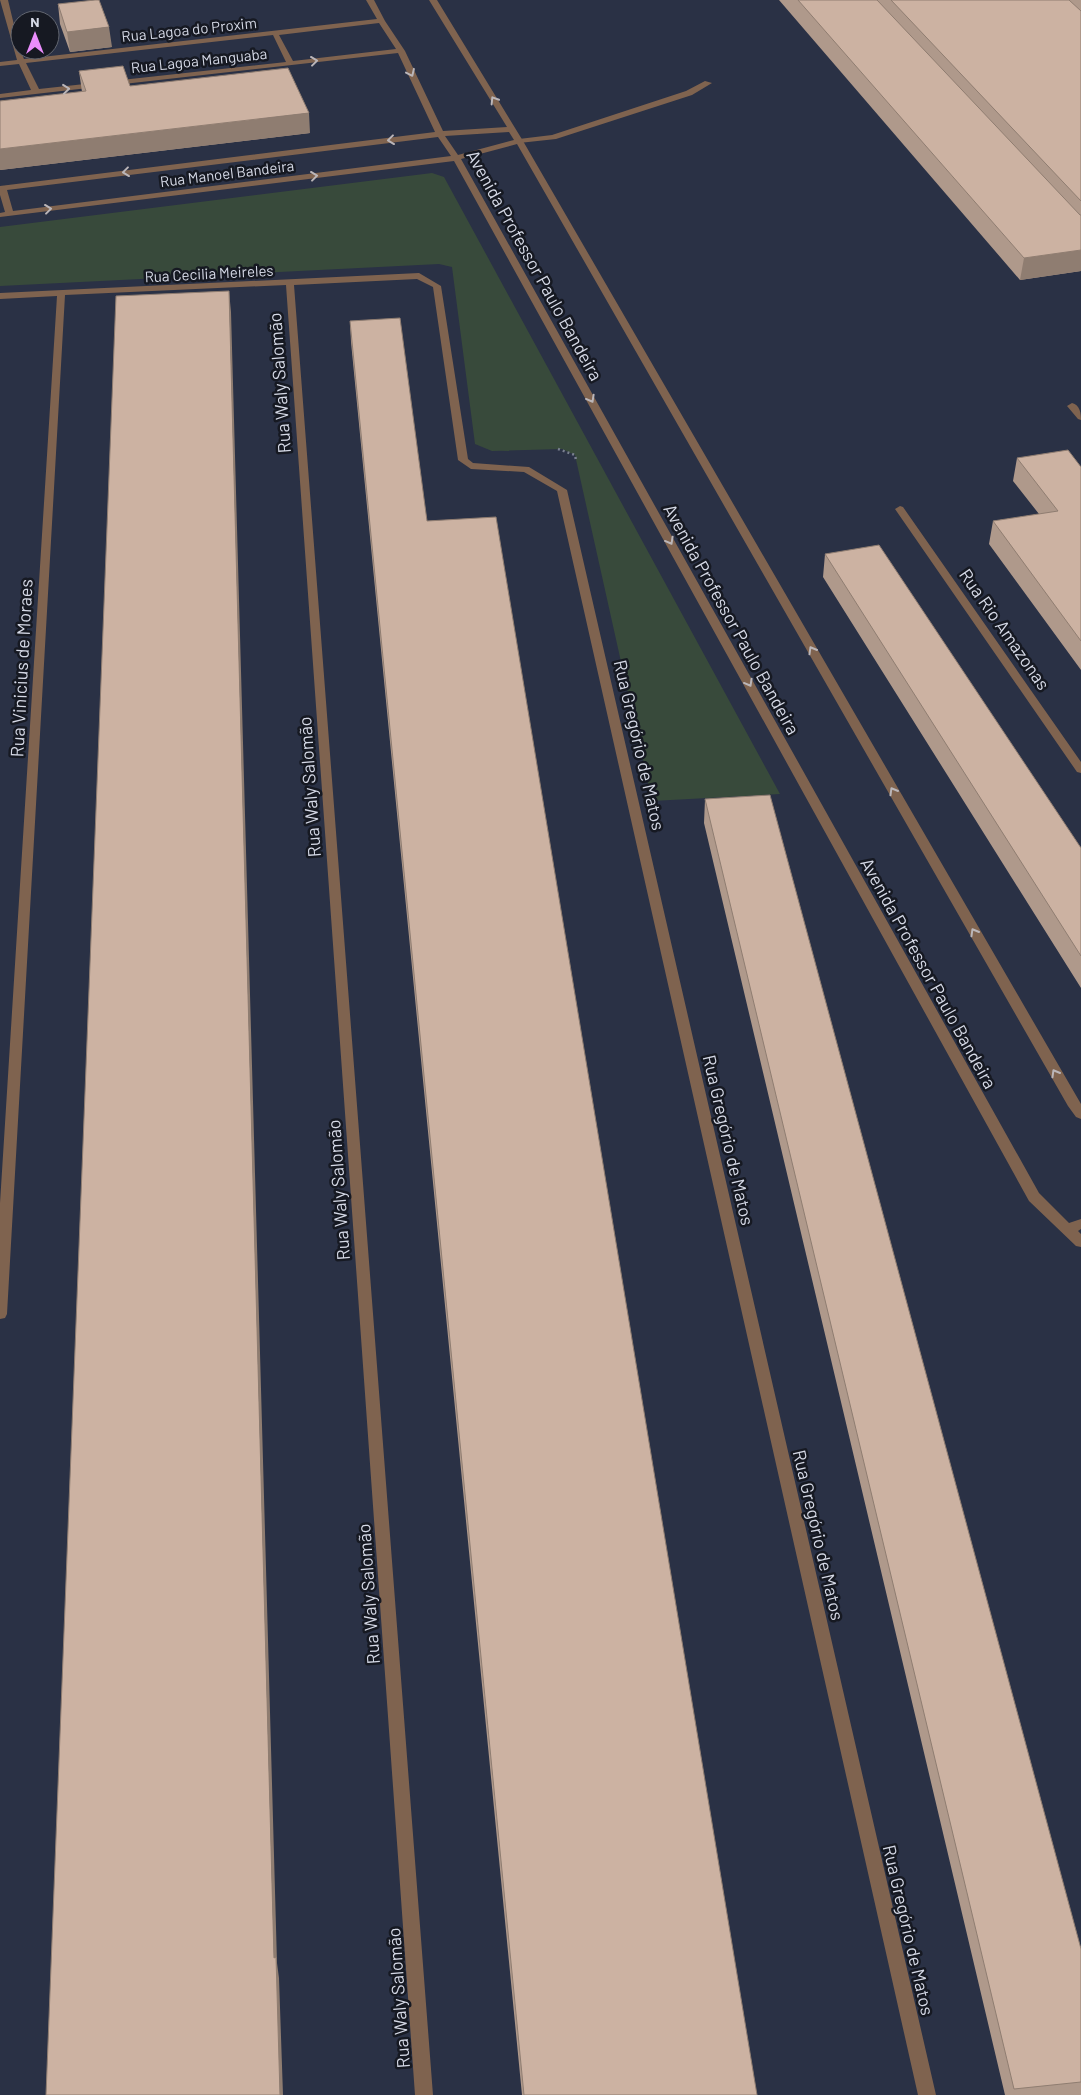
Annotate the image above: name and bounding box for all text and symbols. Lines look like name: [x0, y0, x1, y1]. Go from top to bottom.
north arrow: [10, 10, 60, 60]
text: N: [30, 13, 40, 30]
street label: Rua Lagoa do Proxim: [120, 13, 258, 45]
street label: Rua Lagoa Manguaba: [130, 44, 268, 76]
one-way arrow: [311, 56, 319, 67]
one-way arrow: [405, 68, 415, 77]
one-way arrow: [62, 84, 70, 95]
one-way arrow: [491, 96, 500, 105]
one-way arrow: [387, 134, 395, 145]
street label: Avenida Professor Paulo Bandeira: [462, 146, 608, 384]
street label: Rua Manoel Bandeira: [159, 156, 295, 190]
one-way arrow: [122, 166, 130, 177]
one-way arrow: [310, 171, 318, 182]
one-way arrow: [45, 204, 53, 215]
street label: Rua Cecilia Meireles: [144, 261, 274, 285]
street label: Rua Waly Salomão: [263, 312, 295, 454]
one-way arrow: [585, 393, 595, 402]
street label: Avenida Professor Paulo Bandeira: [659, 500, 805, 738]
one-way arrow: [664, 535, 674, 544]
street label: Rua Rio Amazonas: [955, 564, 1055, 694]
street label: Rua Vinicius de Moraes: [5, 578, 37, 758]
one-way arrow: [809, 647, 819, 656]
street label: Rua Gregório de Matos: [610, 658, 670, 832]
one-way arrow: [743, 677, 753, 686]
street label: Rua Waly Salomão: [293, 716, 325, 858]
one-way arrow: [890, 788, 900, 797]
street label: Avenida Professor Paulo Bandeira: [856, 854, 1002, 1092]
one-way arrow: [971, 929, 981, 938]
street label: Rua Gregório de Matos: [699, 1053, 759, 1227]
one-way arrow: [1052, 1069, 1062, 1078]
street label: Rua Waly Salomão: [322, 1119, 354, 1261]
street label: Rua Gregório de Matos: [789, 1448, 849, 1622]
street label: Rua Waly Salomão: [352, 1523, 384, 1665]
street label: Rua Gregório de Matos: [879, 1843, 939, 2017]
street label: Rua Waly Salomão: [382, 1927, 414, 2069]

